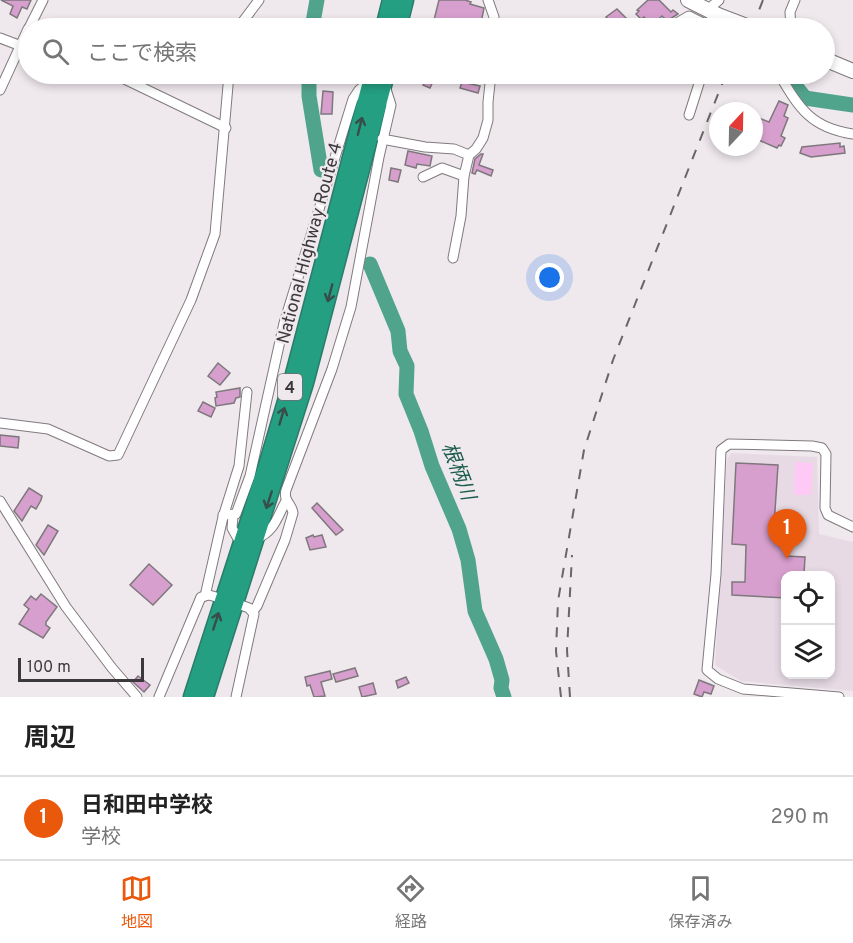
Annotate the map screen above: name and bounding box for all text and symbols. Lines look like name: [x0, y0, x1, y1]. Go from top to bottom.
search box: [18, 18, 835, 84]
icon: search: [39, 35, 72, 68]
text: ここで検索: [87, 41, 197, 68]
north arrow: [709, 102, 763, 156]
one-way arrow: [354, 117, 366, 136]
street label: National Highway Route 4: [272, 140, 348, 347]
your location: [535, 263, 564, 292]
one-way arrow: [323, 283, 335, 302]
road number: 4: [278, 374, 302, 400]
one-way arrow: [277, 406, 288, 425]
water label: 根柄川: [434, 439, 481, 506]
one-way arrow: [263, 490, 274, 509]
pin: 1: [768, 510, 806, 559]
map controls: [781, 571, 835, 679]
button: locate: [781, 571, 835, 625]
one-way arrow: [211, 612, 222, 631]
button: layers: [781, 625, 835, 679]
scale bar: [18, 655, 144, 682]
text: 100 m: [27, 658, 71, 678]
text: 周辺: [24, 723, 76, 756]
text: 日和田中学校: [81, 793, 213, 820]
text: 1: [40, 805, 48, 831]
text: 290 m: [771, 805, 829, 831]
text: 学校: [81, 825, 121, 851]
tab: 地図: [120, 872, 153, 933]
tab: 経路: [394, 872, 427, 933]
tab: 保存済み: [668, 872, 732, 933]

